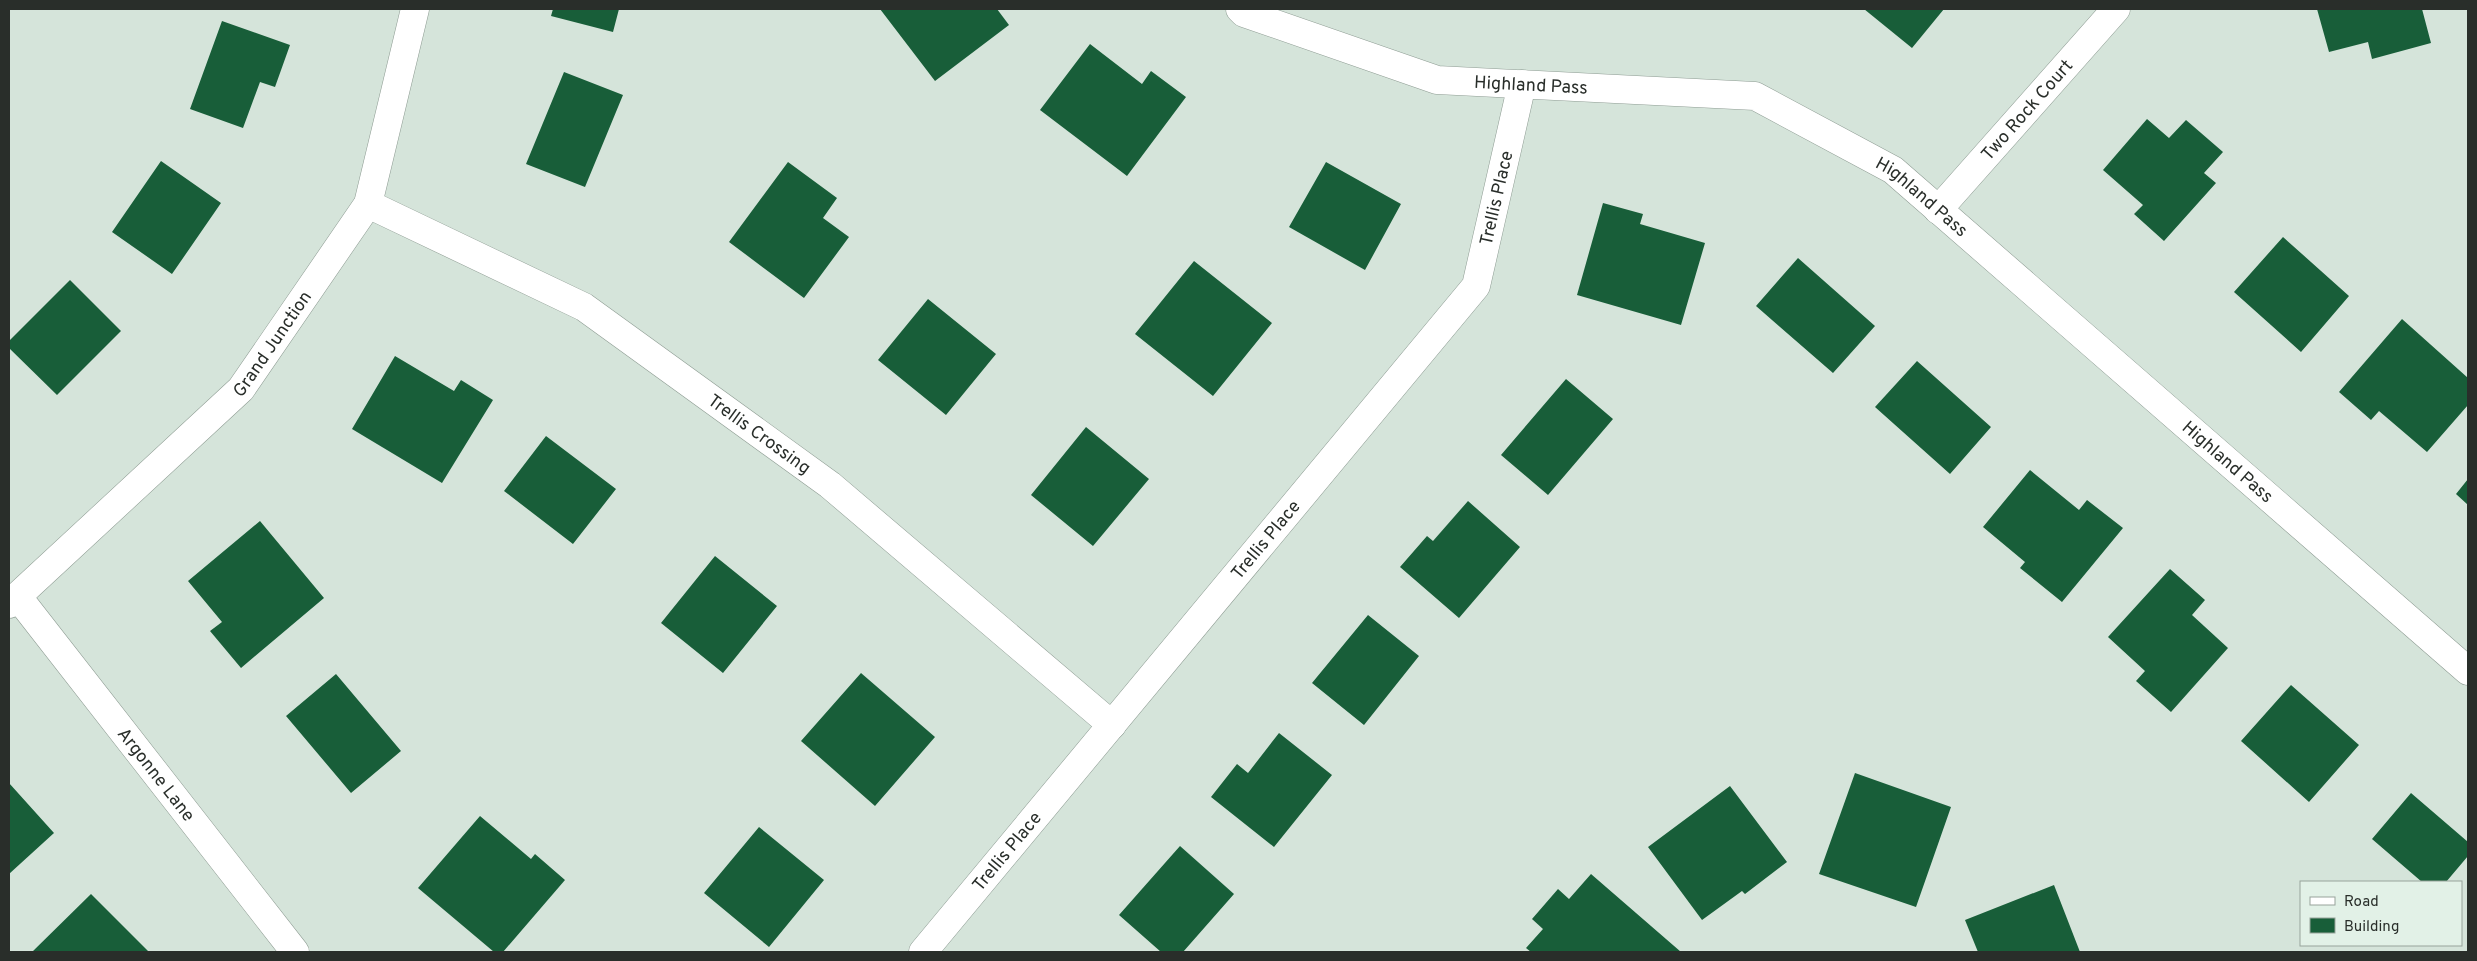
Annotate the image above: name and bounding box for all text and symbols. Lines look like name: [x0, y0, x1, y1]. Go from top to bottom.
street label: Two Rock Court: [1977, 55, 2079, 166]
street label: Highland Pass: [1473, 72, 1588, 101]
street label: Trellis Place: [1476, 149, 1519, 248]
street label: Highland Pass: [1871, 153, 1972, 243]
street label: Grand Junction: [229, 287, 318, 403]
street label: Trellis Crossing: [703, 390, 815, 480]
street label: Highland Pass: [2176, 417, 2277, 509]
street label: Trellis Place: [1227, 496, 1306, 585]
street label: Argonne Lane: [111, 724, 199, 827]
street label: Trellis Place: [968, 808, 1048, 897]
legend: [2300, 881, 2462, 946]
text: Road: [2344, 893, 2379, 912]
text: Building: [2344, 918, 2399, 937]

